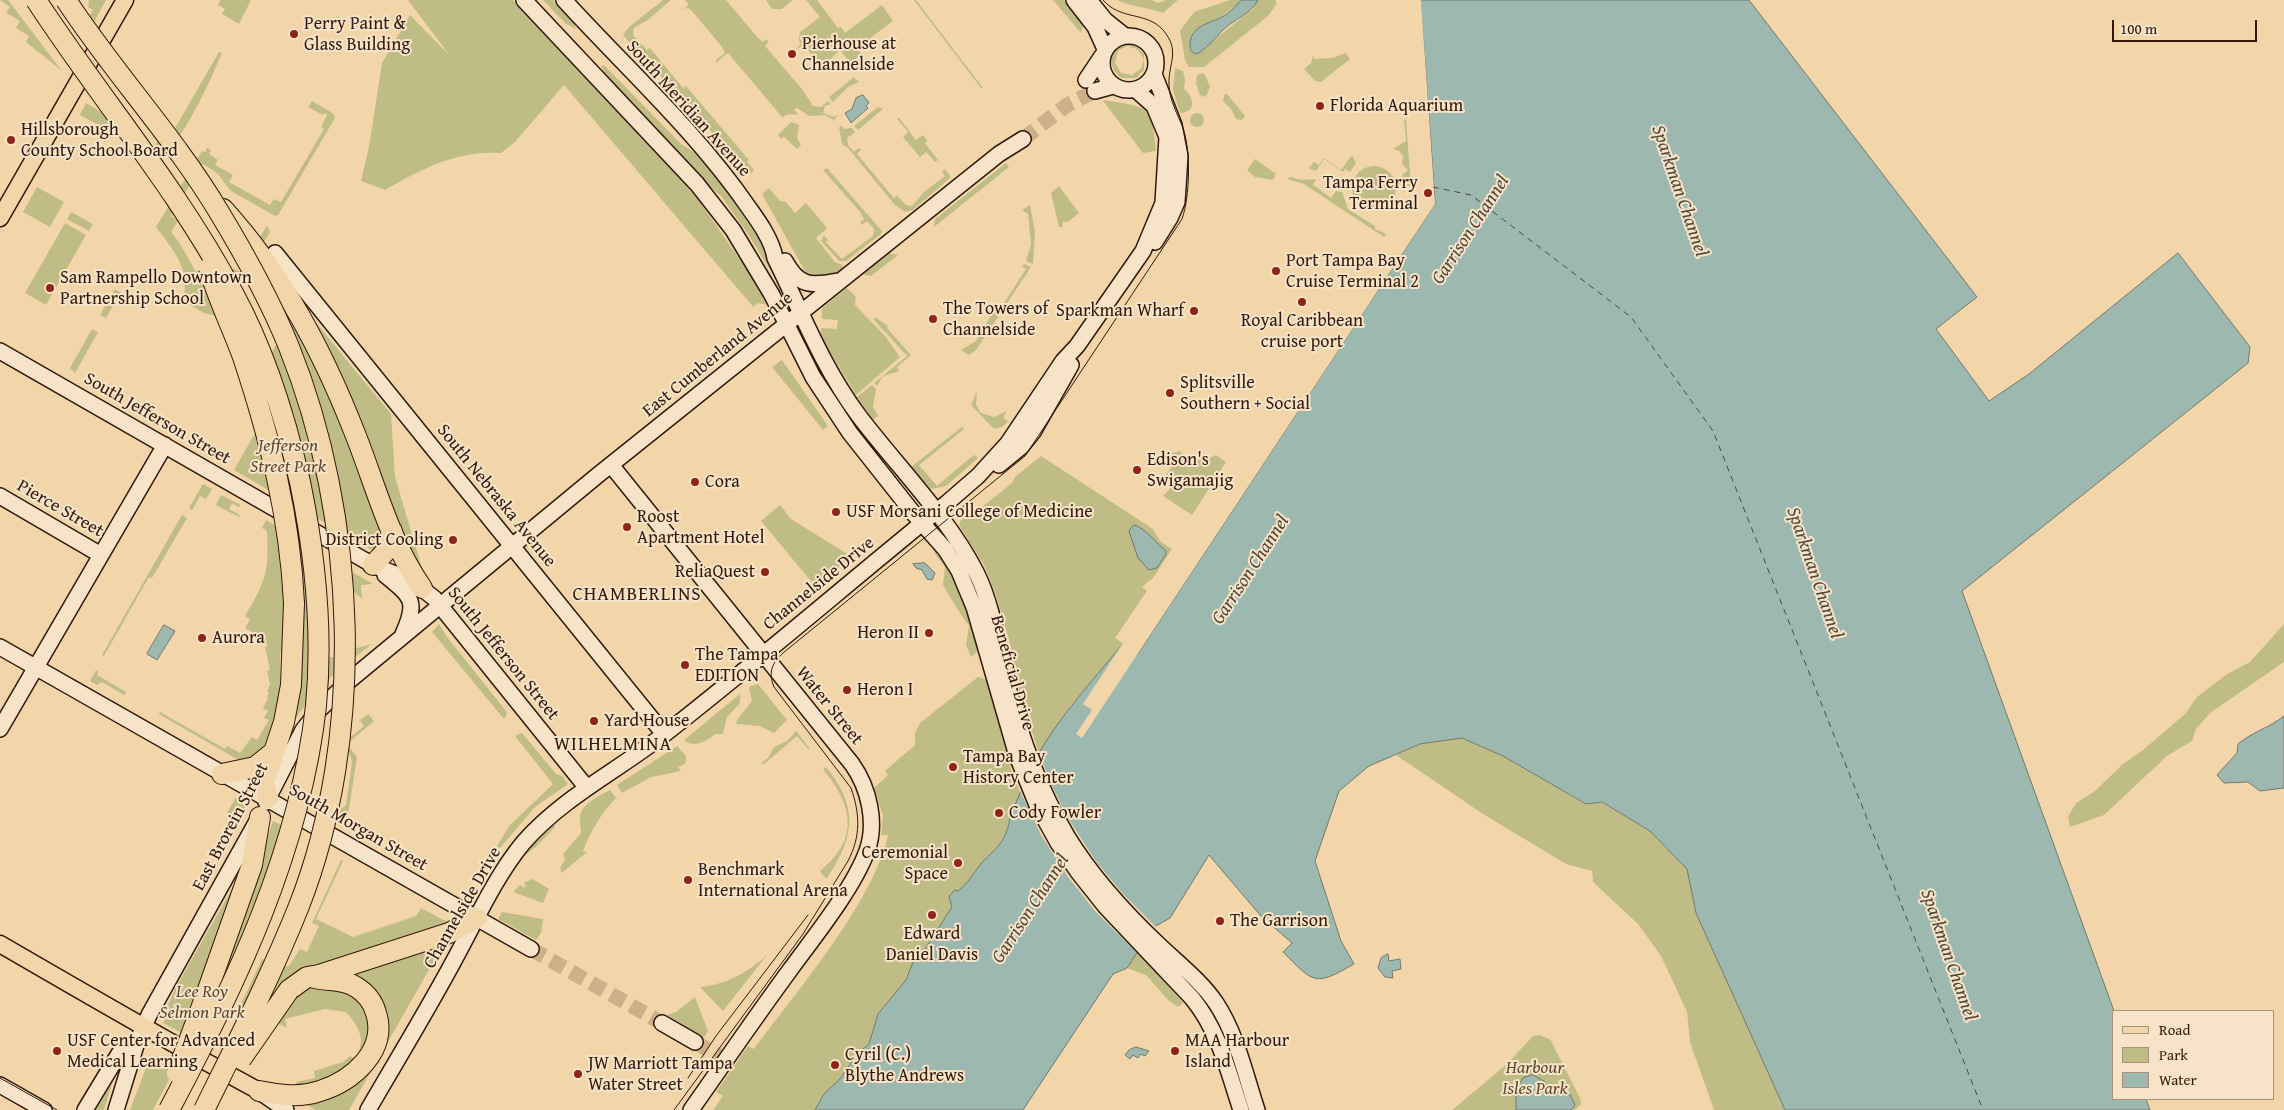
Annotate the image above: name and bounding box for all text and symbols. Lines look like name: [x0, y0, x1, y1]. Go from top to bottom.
scale bar: [2114, 10, 2259, 42]
place label: Perry Paint & Glass Building: [304, 13, 410, 56]
text: 100 m: [2120, 18, 2157, 39]
marker: Perry Paint & Glass Building: [288, 28, 300, 40]
place label: Pierhouse at Channelside: [802, 33, 896, 76]
street label: South Meridian Avenue: [621, 36, 755, 182]
marker: Pierhouse at Channelside: [786, 48, 798, 60]
place label: Florida Aquarium: [1330, 95, 1463, 117]
marker: Florida Aquarium: [1314, 100, 1326, 112]
place label: Hillsborough County School Board: [21, 119, 178, 162]
water label: Sparkman Channel: [1646, 122, 1712, 260]
marker: Hillsborough County School Board: [5, 134, 17, 146]
water label: Garrison Channel: [1427, 171, 1515, 289]
place label: Tampa Ferry Terminal: [1323, 172, 1418, 214]
marker: Tampa Ferry Terminal: [1422, 187, 1434, 199]
place label: Port Tampa Bay Cruise Terminal 2: [1286, 250, 1419, 292]
marker: Port Tampa Bay Cruise Terminal 2: [1270, 265, 1282, 277]
place label: Sam Rampello Downtown Partnership School: [60, 267, 252, 310]
marker: Sam Rampello Downtown Partnership School: [44, 282, 56, 294]
street label: East Cumberland Avenue: [639, 288, 797, 422]
marker: Royal Caribbean cruise port: [1296, 296, 1308, 308]
place label: The Towers of Channelside: [943, 298, 1048, 340]
place label: Sparkman Wharf: [1056, 300, 1184, 322]
marker: Sparkman Wharf: [1188, 305, 1200, 317]
place label: Royal Caribbean cruise port: [1241, 310, 1363, 352]
marker: The Towers of Channelside: [927, 313, 939, 325]
street label: South Jefferson Street: [80, 368, 234, 470]
place label: Splitsville Southern + Social: [1180, 372, 1310, 414]
marker: Splitsville Southern + Social: [1164, 387, 1176, 399]
street label: South Nebraska Avenue: [432, 420, 560, 572]
park label: Jefferson Street Park: [250, 435, 326, 478]
place label: Edison's Swigamajig: [1147, 449, 1233, 492]
marker: Edison's Swigamajig: [1131, 464, 1143, 476]
place label: Cora: [705, 471, 740, 493]
street label: Pierce Street: [13, 476, 107, 542]
marker: Cora: [689, 476, 701, 488]
place label: USF Morsani College of Medicine: [846, 501, 1093, 523]
water label: Sparkman Channel: [1781, 504, 1847, 642]
place label: Roost Apartment Hotel: [637, 506, 764, 548]
marker: USF Morsani College of Medicine: [830, 506, 842, 518]
water label: Garrison Channel: [1207, 511, 1295, 629]
marker: Roost Apartment Hotel: [621, 521, 633, 533]
place label: District Cooling: [325, 529, 443, 551]
street label: Channelside Drive: [759, 533, 879, 635]
marker: District Cooling: [447, 534, 459, 546]
place label: ReliaQuest: [675, 561, 755, 583]
marker: ReliaQuest: [759, 566, 771, 578]
street label: South Jefferson Street: [443, 583, 563, 725]
district label: CHAMBERLINS: [571, 584, 703, 606]
street label: Beneficial Drive: [985, 613, 1039, 733]
place label: Heron II: [857, 622, 919, 644]
place label: Aurora: [212, 627, 265, 649]
marker: Heron II: [923, 627, 935, 639]
marker: Aurora: [196, 632, 208, 644]
place label: The Tampa EDITION: [695, 644, 778, 686]
marker: The Tampa EDITION: [679, 659, 691, 671]
street label: Water Street: [791, 662, 867, 750]
place label: Heron I: [857, 679, 913, 701]
marker: Heron I: [841, 684, 853, 696]
place label: Yard House: [604, 710, 690, 732]
marker: Yard House: [588, 715, 600, 727]
district label: WILHELMINA: [553, 734, 673, 756]
place label: Tampa Bay History Center: [963, 746, 1074, 789]
street label: East Brorein Street: [188, 759, 274, 895]
marker: Tampa Bay History Center: [947, 761, 959, 773]
street label: South Morgan Street: [285, 780, 431, 876]
place label: Cody Fowler: [1009, 802, 1101, 824]
marker: Cody Fowler: [993, 807, 1005, 819]
place label: Ceremonial Space: [862, 842, 948, 884]
street label: Channelside Drive: [419, 843, 507, 973]
water label: Garrison Channel: [987, 850, 1075, 968]
marker: Ceremonial Space: [952, 857, 964, 869]
place label: Benchmark International Arena: [698, 859, 848, 902]
marker: Benchmark International Arena: [682, 874, 694, 886]
water label: Sparkman Channel: [1915, 886, 1981, 1024]
marker: Edward Daniel Davis: [926, 909, 938, 921]
place label: The Garrison: [1230, 910, 1328, 932]
marker: The Garrison: [1214, 915, 1226, 927]
place label: Edward Daniel Davis: [886, 923, 978, 966]
park label: Lee Roy Selmon Park: [159, 981, 245, 1024]
legend: [2112, 1010, 2274, 1100]
text: Road: [2159, 1019, 2190, 1040]
place label: USF Center for Advanced Medical Learning: [67, 1030, 255, 1072]
place label: MAA Harbour Island: [1185, 1030, 1289, 1072]
place label: Cyril (C.) Blythe Andrews: [845, 1044, 964, 1086]
text: Park: [2159, 1044, 2188, 1065]
marker: USF Center for Advanced Medical Learning: [51, 1045, 63, 1057]
marker: MAA Harbour Island: [1169, 1045, 1181, 1057]
place label: JW Marriott Tampa Water Street: [588, 1053, 733, 1096]
park label: Harbour Isles Park: [1502, 1057, 1568, 1100]
marker: Cyril (C.) Blythe Andrews: [829, 1059, 841, 1071]
marker: JW Marriott Tampa Water Street: [572, 1068, 584, 1080]
text: Water: [2159, 1069, 2197, 1090]

